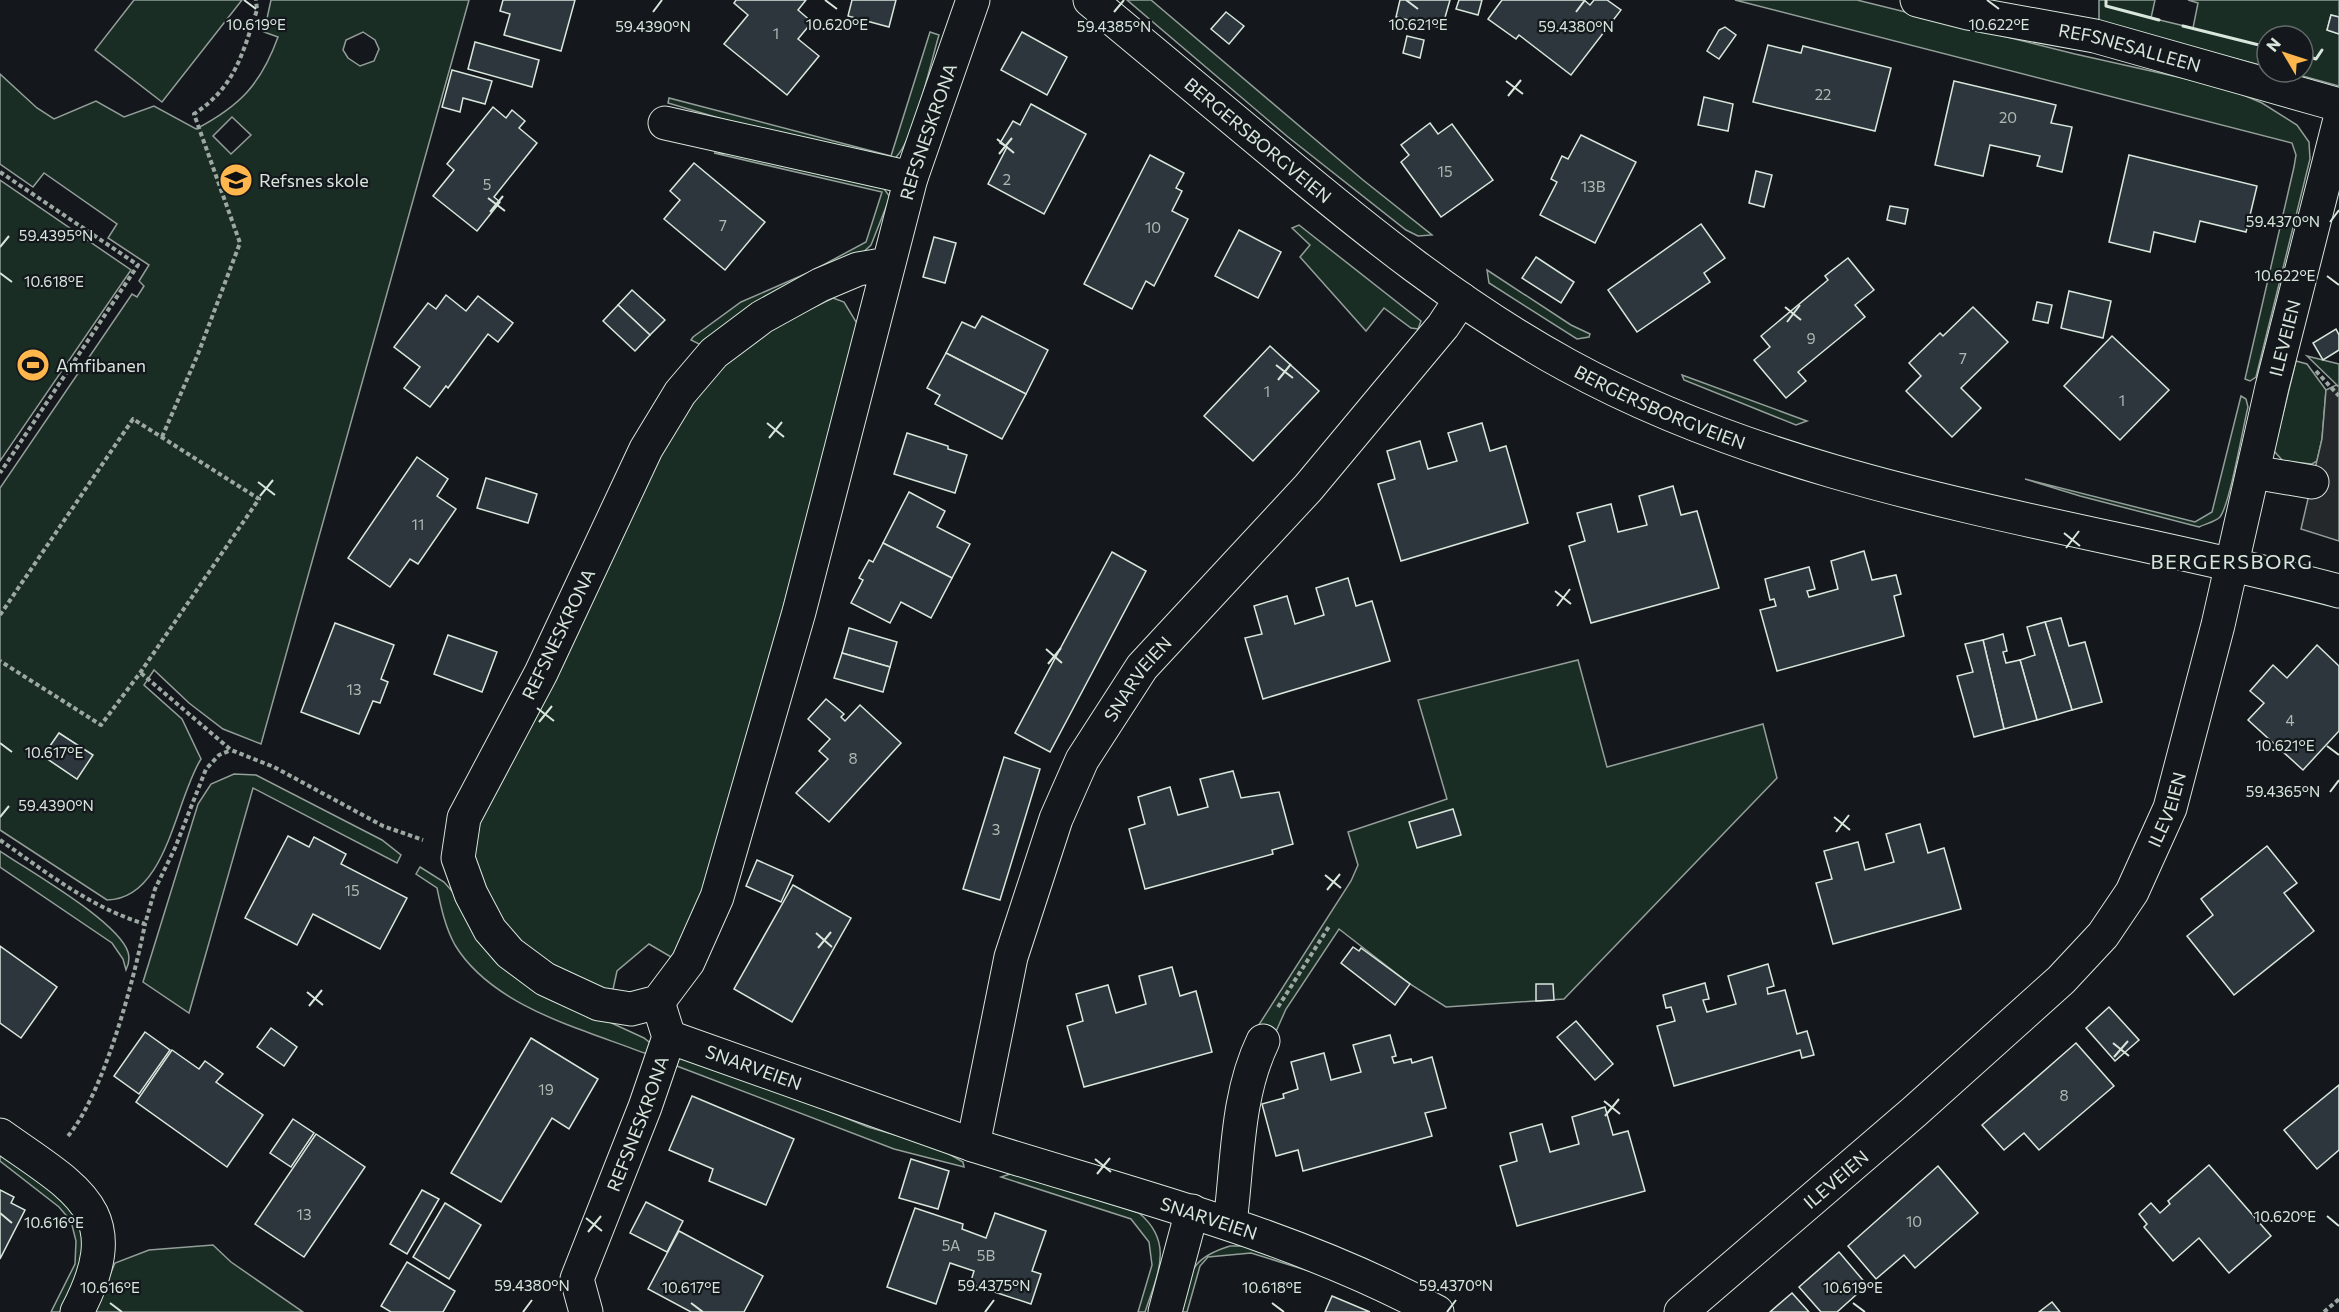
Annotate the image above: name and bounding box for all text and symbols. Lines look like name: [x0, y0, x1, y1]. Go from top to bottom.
text: 10.619°E: [226, 15, 286, 33]
text: 10.620°E: [806, 15, 868, 33]
text: 10.621°E: [1388, 15, 1448, 33]
text: 10.622°E: [1968, 15, 2030, 33]
text: 59.4390°N: [615, 17, 691, 35]
text: 59.4385°N: [1077, 17, 1151, 35]
text: 59.4380°N: [1538, 17, 1614, 35]
street label: REFSNESALLEEN: [2057, 19, 2203, 76]
house number: 1: [773, 24, 779, 42]
north arrow: [2255, 24, 2315, 84]
text: N: [2262, 34, 2284, 55]
street label: REFSNESKRONA: [895, 60, 961, 202]
street label: BERGERSBORGVEIEN: [1180, 73, 1336, 207]
house number: 22: [1815, 85, 1831, 103]
house number: 20: [1999, 108, 2017, 126]
school or university icon: Refsnes skole: [218, 162, 254, 198]
house number: 15: [1437, 162, 1453, 180]
place label: Refsnes skole: [259, 169, 369, 191]
house number: 2: [1003, 170, 1011, 188]
house number: 5: [483, 175, 491, 193]
house number: 13B: [1581, 177, 1606, 195]
text: 59.4370°N: [2246, 212, 2320, 230]
house number: 7: [719, 216, 727, 234]
house number: 10: [1145, 218, 1161, 236]
text: 59.4395°N: [19, 226, 93, 244]
text: 10.622°E: [2254, 266, 2316, 284]
text: 10.618°E: [24, 272, 84, 290]
street label: ILEVEIEN: [2264, 297, 2305, 379]
house number: 9: [1806, 329, 1816, 347]
sports icon: Amfibanen: [15, 347, 51, 383]
house number: 7: [1959, 349, 1967, 367]
place label: Amfibanen: [56, 354, 146, 376]
street label: BERGERSBORGVEIEN: [1571, 360, 1749, 454]
house number: 1: [1264, 382, 1270, 400]
house number: 1: [2119, 391, 2125, 409]
house number: 11: [412, 515, 424, 533]
district label: BERGERSBORG: [2150, 549, 2314, 573]
street label: REFSNESKRONA: [517, 565, 599, 703]
street label: SNARVEIEN: [1099, 632, 1176, 725]
house number: 13: [347, 680, 361, 698]
house number: 4: [2286, 711, 2295, 729]
text: 10.621°E: [2255, 736, 2315, 754]
text: 10.617°E: [25, 743, 83, 761]
house number: 8: [848, 749, 858, 767]
street label: ILEVEIEN: [2143, 769, 2190, 850]
text: 59.4365°N: [2246, 782, 2320, 800]
text: 59.4390°N: [18, 796, 94, 814]
house number: 3: [992, 820, 1000, 838]
house number: 15: [344, 881, 360, 899]
street label: SNARVEIEN: [703, 1040, 805, 1094]
street label: REFSNESKRONA: [602, 1053, 673, 1194]
house number: 19: [538, 1080, 554, 1098]
house number: 8: [2059, 1086, 2069, 1104]
street label: ILEVEIEN: [1799, 1145, 1873, 1213]
street label: SNARVEIEN: [1158, 1192, 1260, 1244]
house number: 13: [297, 1205, 311, 1223]
text: 10.620°E: [2254, 1207, 2316, 1225]
house number: 10: [1906, 1212, 1922, 1230]
text: 10.616°E: [24, 1213, 84, 1231]
house number: 5A: [942, 1236, 960, 1254]
house number: 5B: [977, 1246, 995, 1264]
text: 59.4380°N: [494, 1276, 570, 1294]
text: 59.4375°N: [957, 1276, 1031, 1294]
text: 59.4370°N: [1419, 1276, 1493, 1294]
text: 10.616°E: [80, 1278, 140, 1296]
text: 10.617°E: [662, 1278, 720, 1296]
text: 10.618°E: [1242, 1278, 1302, 1296]
text: 10.619°E: [1823, 1278, 1883, 1296]

